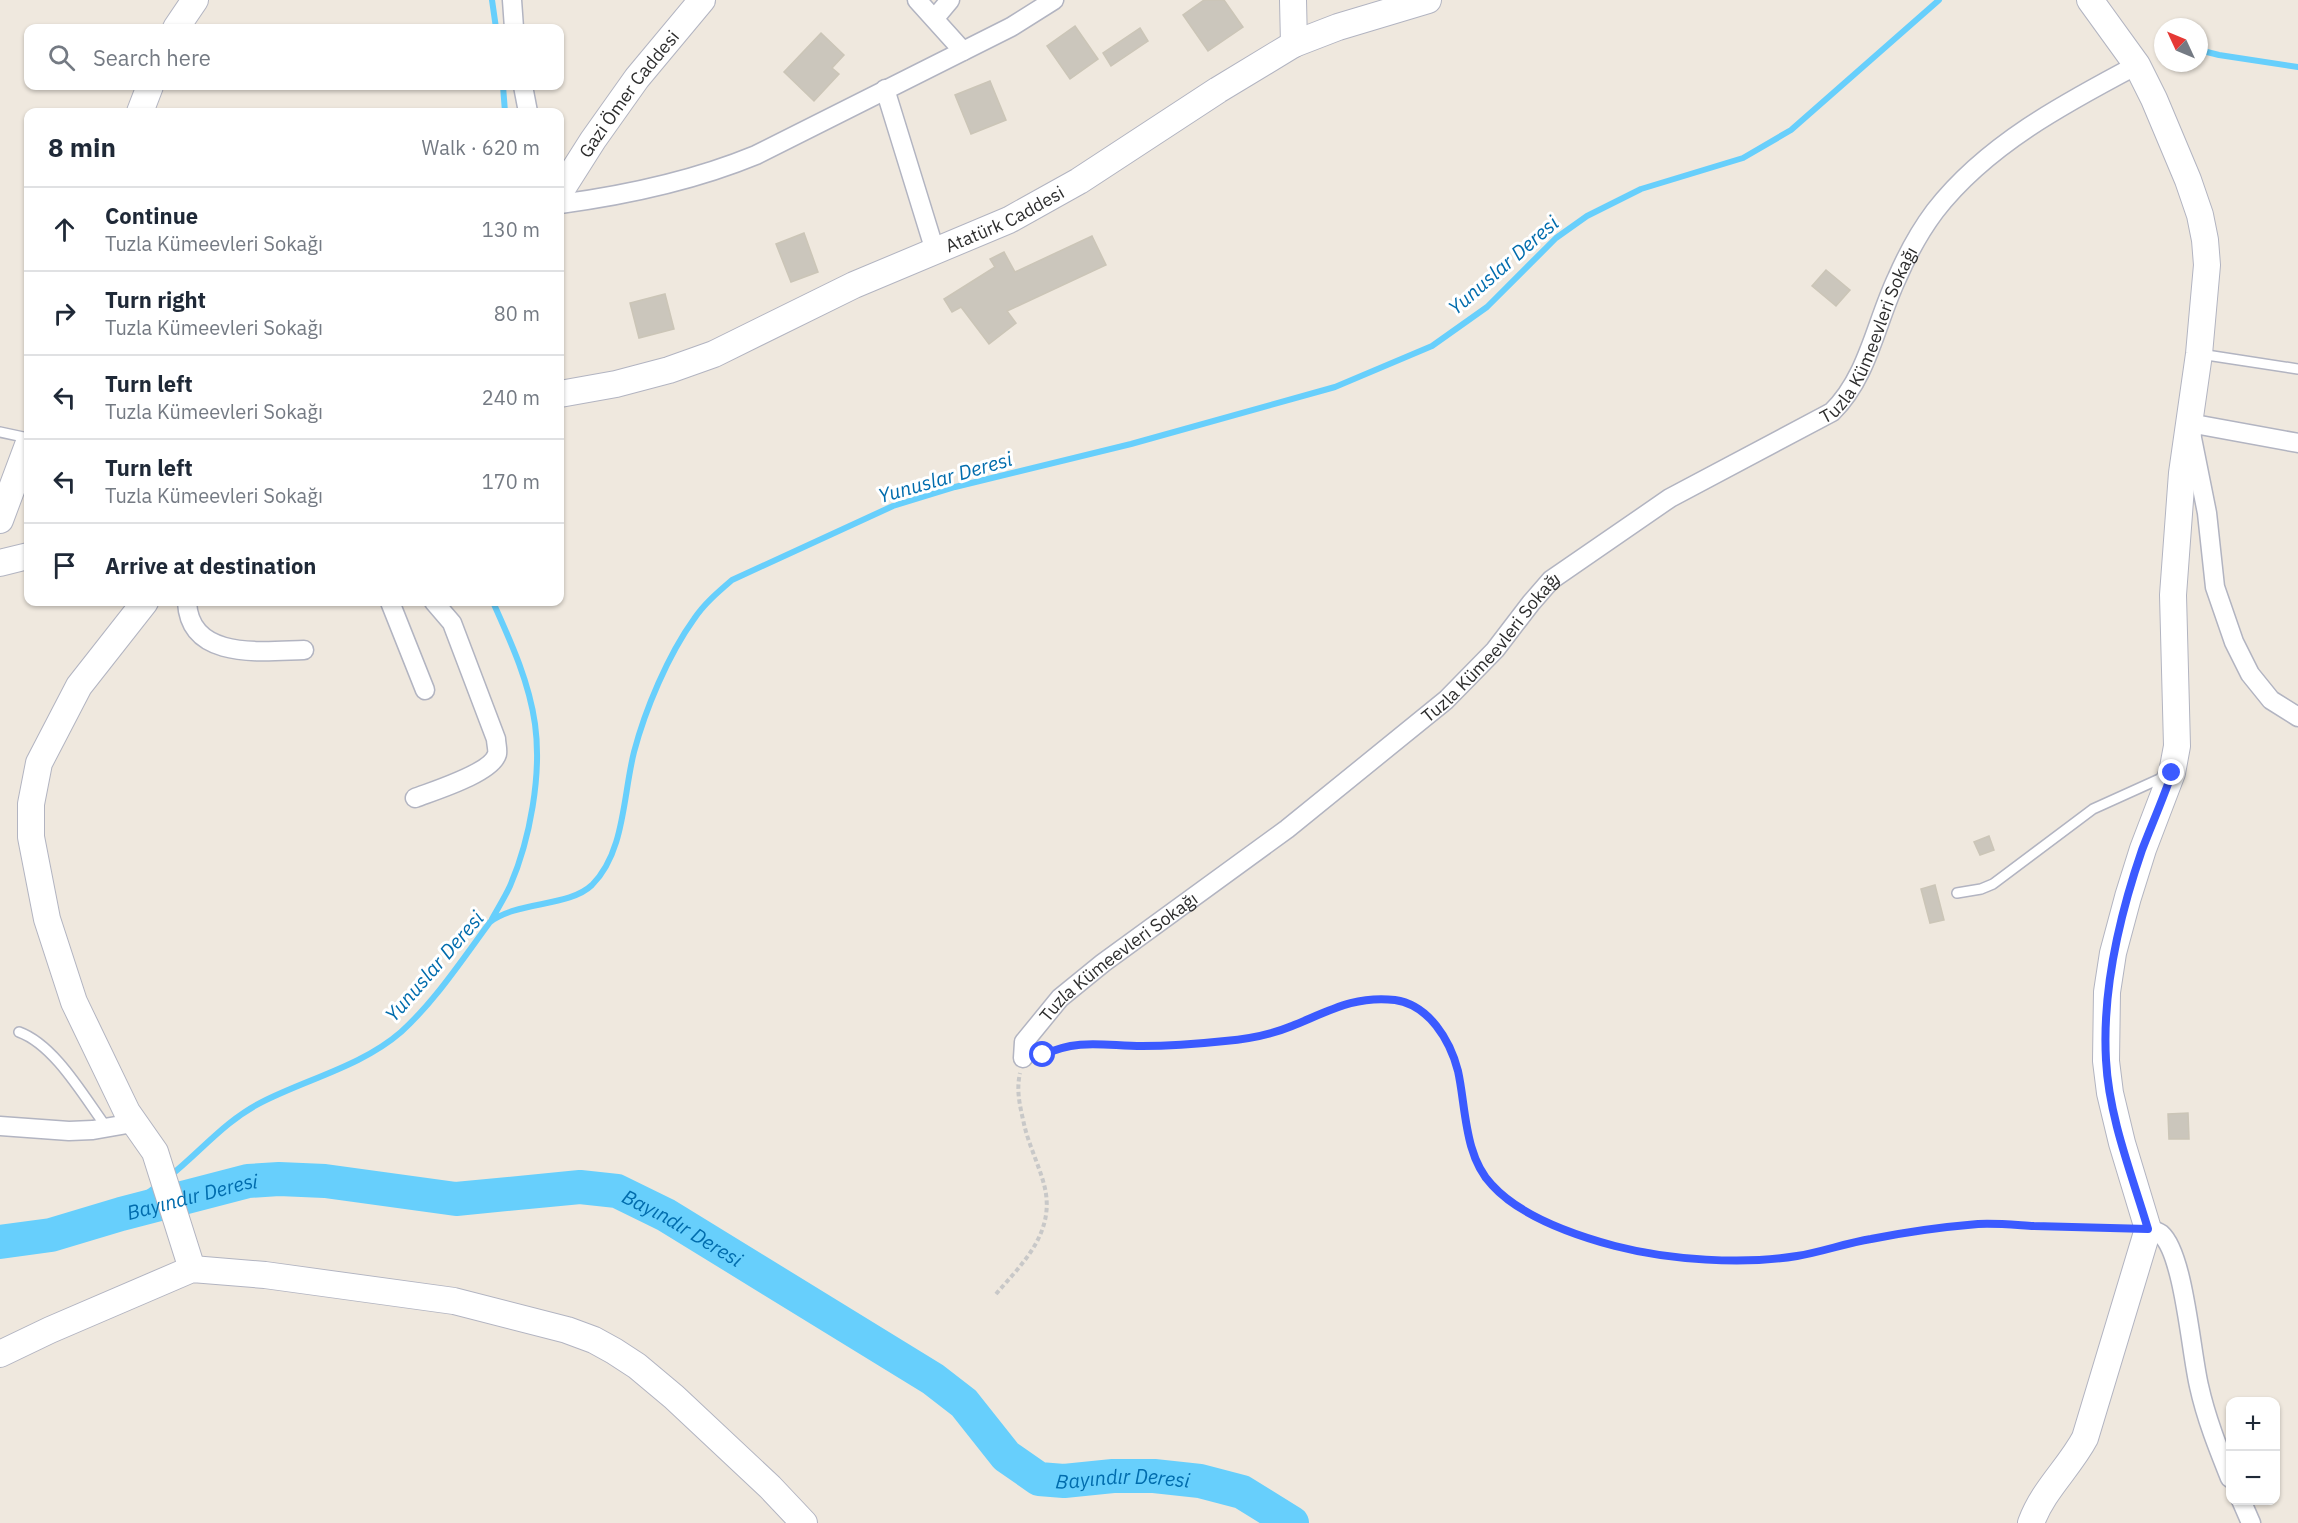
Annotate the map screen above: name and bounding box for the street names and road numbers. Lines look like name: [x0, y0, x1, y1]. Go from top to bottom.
street label: Gazi Ömer Caddesi: [574, 25, 684, 162]
street label: Atatürk Caddesi: [942, 180, 1068, 257]
street label: Tuzla Kümeevleri Sokağı: [1816, 242, 1922, 428]
street label: Tuzla Kümeevleri Sokağı: [1416, 566, 1564, 727]
street label: Tuzla Kümeevleri Sokağı: [1034, 887, 1202, 1026]

